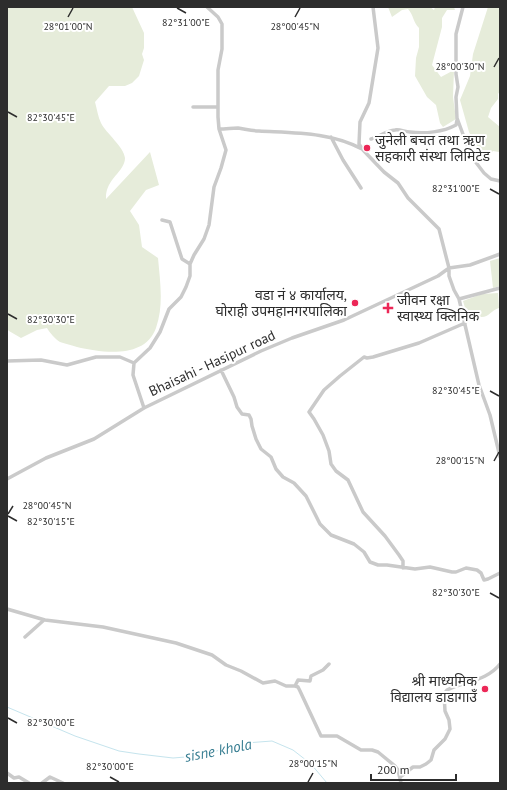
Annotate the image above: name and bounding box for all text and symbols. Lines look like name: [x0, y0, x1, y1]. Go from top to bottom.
text: 82°31'00"E: [162, 16, 210, 29]
text: 28°01'00"N: [43, 20, 93, 33]
text: 28°00'45"N: [270, 20, 320, 33]
text: 28°00'30"N: [435, 60, 485, 73]
text: 82°30'45"E: [27, 111, 75, 124]
place label: जुनेली बचत तथा ऋण सहकारी संस्था लिमिटेड: [375, 131, 490, 165]
marker: जुनेली बचत तथा ऋण सहकारी संस्था लिमिटेड: [362, 143, 372, 153]
text: 82°31'00"E: [432, 182, 480, 195]
place label: वडा नं ४ कार्यालय, घोराही उपमहानगरपालिका: [215, 286, 347, 320]
place label: जीवन रक्षा स्वास्थ्य क्लिनिक: [397, 291, 479, 325]
marker: वडा नं ४ कार्यालय, घोराही उपमहानगरपालिका: [350, 298, 360, 308]
marker: जीवन रक्षा स्वास्थ्य क्लिनिक: [382, 302, 394, 314]
text: 82°30'30"E: [27, 313, 75, 326]
street label: Bhaisahi - Hasipur road: [146, 326, 278, 400]
text: 82°30'45"E: [432, 384, 480, 397]
text: 28°00'15"N: [435, 454, 485, 467]
text: 28°00'45"N: [22, 499, 72, 512]
text: 82°30'15"E: [27, 515, 75, 528]
text: 82°30'30"E: [432, 586, 480, 599]
place label: श्री माध्यमिक विद्यालय डाडागाउँ: [390, 672, 477, 706]
marker: श्री माध्यमिक विद्यालय डाडागाउँ: [480, 684, 490, 694]
text: 82°30'00"E: [27, 716, 75, 729]
water label: sisne khola: [183, 734, 254, 766]
scale bar: [371, 756, 456, 782]
text: 28°00'15"N: [288, 757, 338, 770]
text: 82°30'00"E: [86, 760, 134, 773]
text: 200 m: [377, 762, 410, 777]

